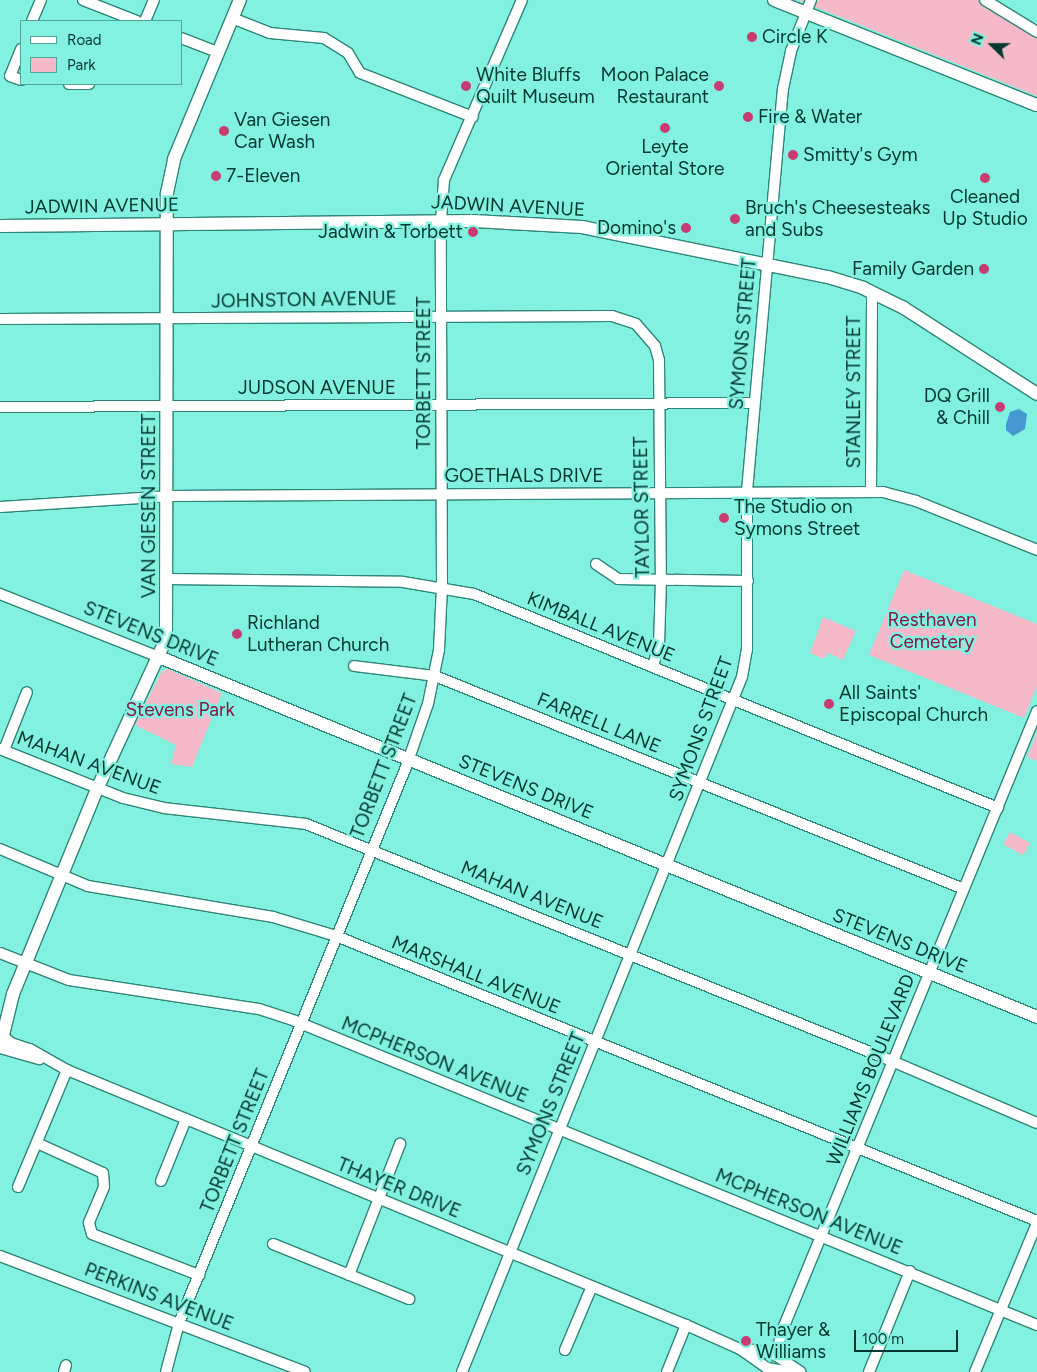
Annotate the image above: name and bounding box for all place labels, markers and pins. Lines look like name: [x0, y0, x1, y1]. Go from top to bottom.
place label: Circle K: [762, 26, 828, 48]
marker: Circle K: [746, 31, 758, 43]
place label: White Bluffs Quilt Museum: [476, 64, 595, 108]
place label: Moon Palace Restaurant: [601, 64, 709, 108]
marker: White Bluffs Quilt Museum: [460, 80, 472, 92]
marker: Moon Palace Restaurant: [713, 80, 725, 92]
place label: Fire & Water: [758, 106, 862, 128]
place label: Van Giesen Car Wash: [234, 109, 330, 153]
marker: Fire & Water: [742, 111, 754, 123]
marker: Leyte Oriental Store: [659, 122, 671, 134]
marker: Van Giesen Car Wash: [218, 125, 230, 137]
place label: Leyte Oriental Store: [606, 136, 724, 180]
place label: Smitty's Gym: [803, 144, 918, 166]
marker: Smitty's Gym: [787, 149, 799, 161]
place label: 7-Eleven: [226, 165, 300, 187]
marker: 7-Eleven: [210, 170, 222, 182]
marker: Cleaned Up Studio: [979, 172, 991, 184]
place label: Cleaned Up Studio: [942, 186, 1028, 230]
place label: Bruch's Cheesesteaks and Subs: [745, 197, 930, 241]
marker: Bruch's Cheesesteaks and Subs: [729, 213, 741, 225]
place label: Domino's: [597, 217, 676, 239]
place label: Jadwin & Torbett: [318, 221, 463, 243]
marker: Domino's: [680, 222, 692, 234]
marker: Jadwin & Torbett: [467, 226, 479, 238]
place label: Family Garden: [852, 258, 974, 280]
marker: Family Garden: [978, 263, 990, 275]
place label: DQ Grill & Chill: [924, 385, 990, 429]
marker: DQ Grill & Chill: [994, 401, 1006, 413]
place label: The Studio on Symons Street: [734, 496, 860, 540]
marker: The Studio on Symons Street: [718, 512, 730, 524]
place label: Richland Lutheran Church: [247, 612, 389, 656]
marker: Richland Lutheran Church: [231, 628, 243, 640]
place label: All Saints' Episcopal Church: [839, 682, 988, 726]
marker: All Saints' Episcopal Church: [823, 698, 835, 710]
place label: Thayer & Williams: [756, 1319, 830, 1363]
marker: Thayer & Williams: [740, 1335, 752, 1347]

